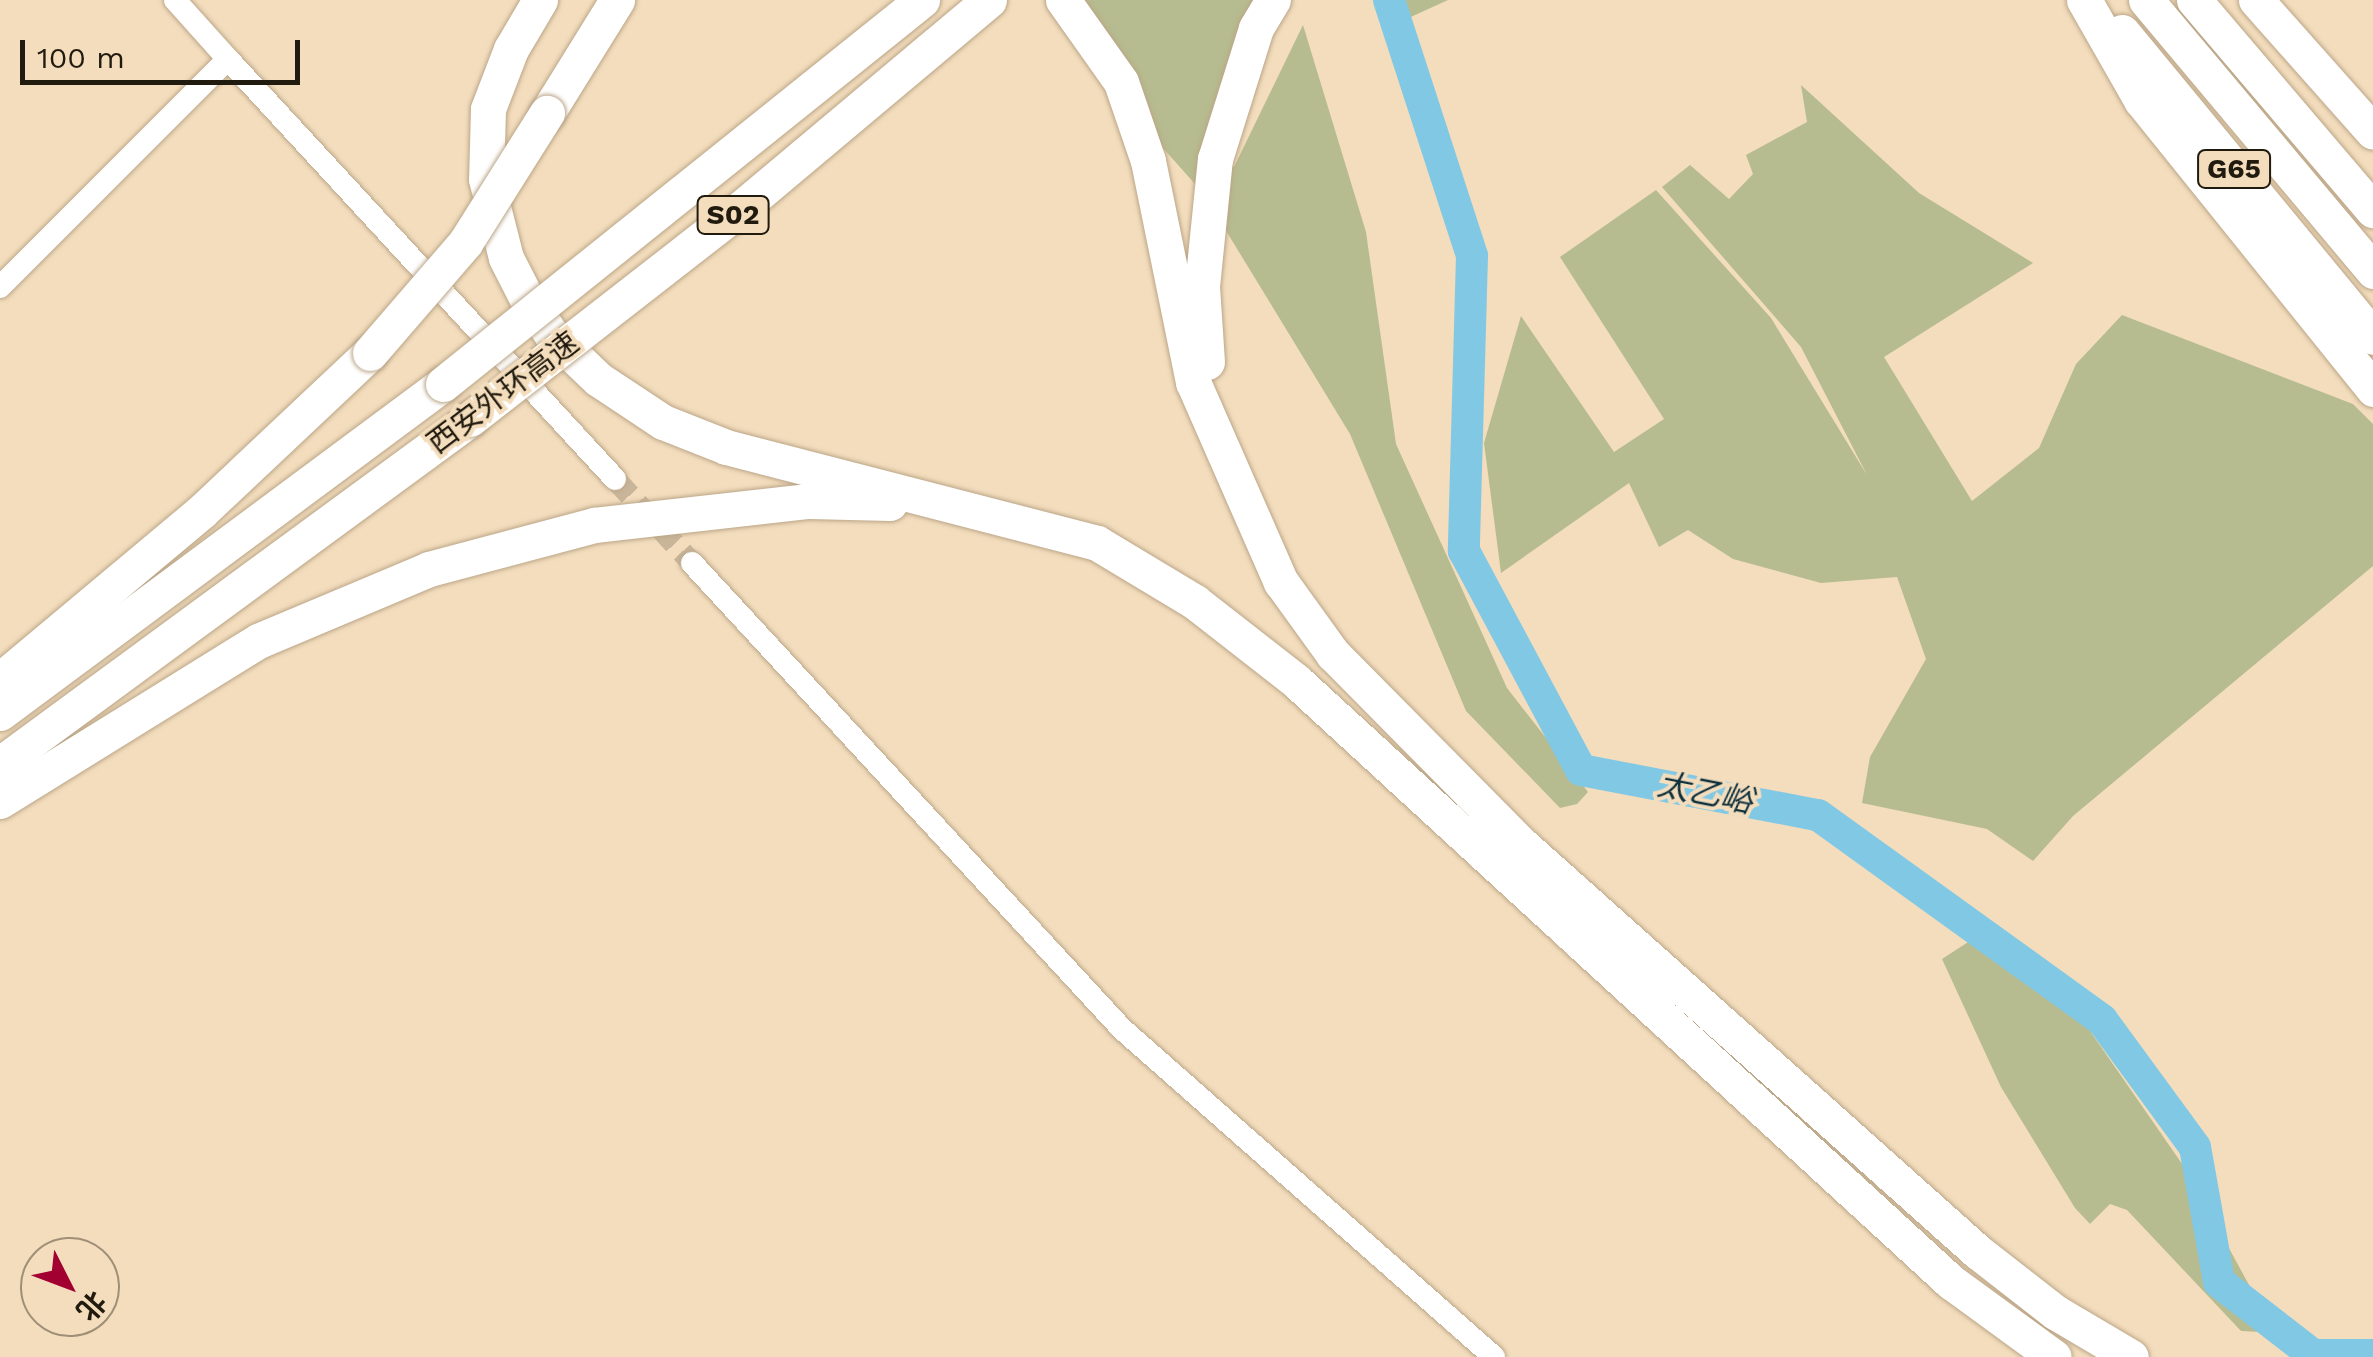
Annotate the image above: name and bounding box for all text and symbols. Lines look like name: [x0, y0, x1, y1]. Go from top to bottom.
scale bar: [25, 20, 305, 82]
text: 100 m: [37, 40, 125, 75]
road number: G65: [2196, 146, 2272, 192]
road number: S02: [696, 192, 770, 238]
street label: 西安外环高速: [420, 324, 586, 462]
water label: 太乙峪: [1654, 765, 1756, 821]
north arrow: [20, 1237, 120, 1337]
text: 北: [70, 1285, 113, 1328]

